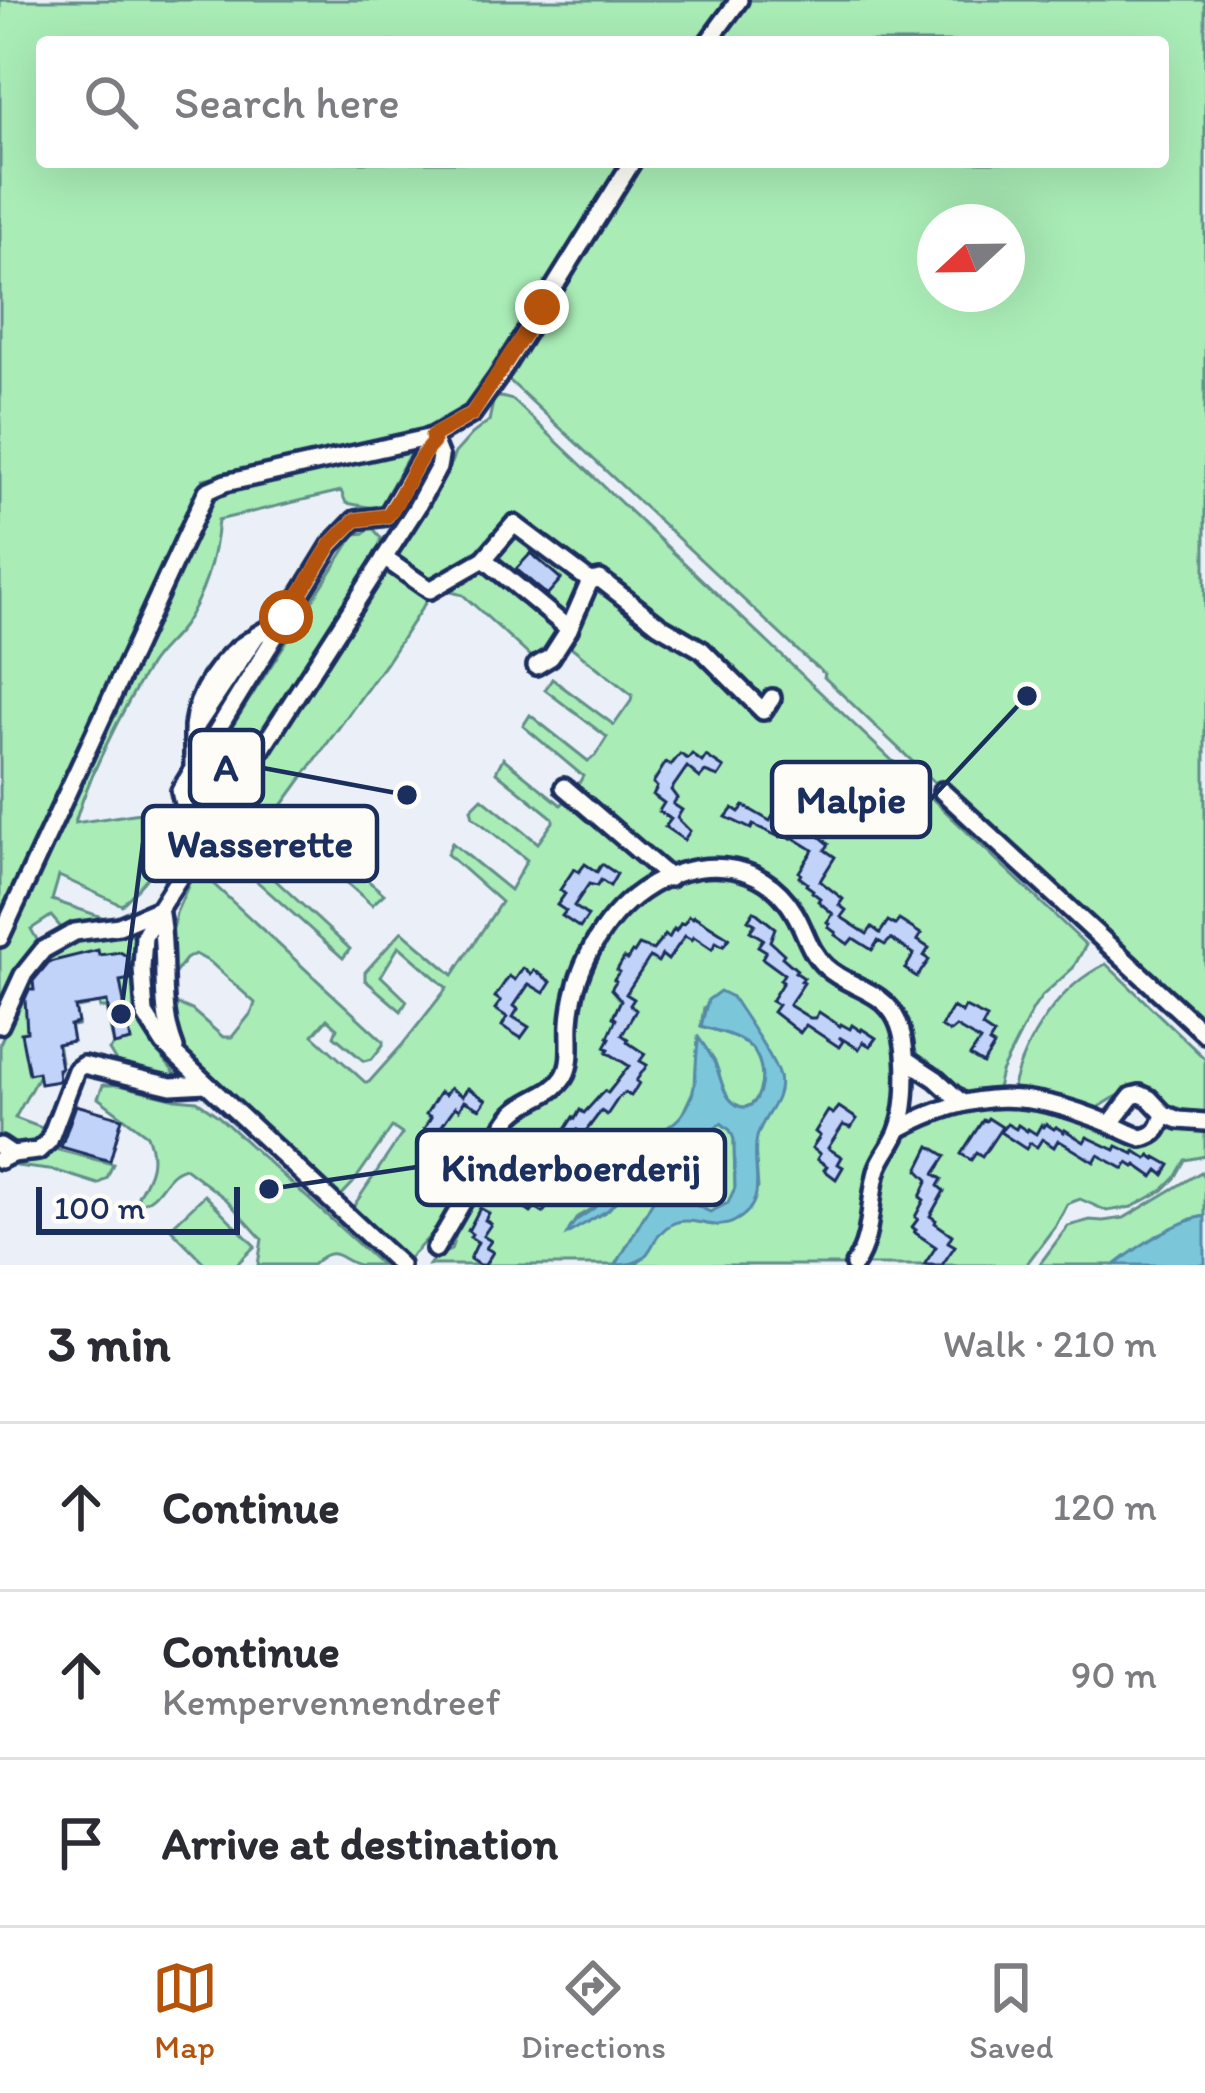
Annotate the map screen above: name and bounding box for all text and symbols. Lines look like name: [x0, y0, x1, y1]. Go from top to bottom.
search box: [36, 36, 1169, 168]
icon: search: [78, 69, 144, 135]
text: Search here: [174, 75, 400, 129]
north arrow: [917, 204, 1025, 312]
route end: [515, 280, 569, 334]
route start: [259, 590, 313, 644]
callout: A: [190, 730, 263, 805]
text: A: [214, 744, 239, 791]
callout: Malpie: [772, 762, 930, 837]
text: Malpie: [796, 776, 906, 823]
callout: Wasserette: [143, 806, 377, 881]
text: Wasserette: [167, 820, 353, 867]
callout: Kinderboerderij: [417, 1130, 725, 1205]
text: Kinderboerderij: [441, 1144, 701, 1191]
scale bar: [36, 1181, 240, 1234]
text: 100 m: [54, 1188, 145, 1227]
text: 3 min: [48, 1313, 170, 1374]
text: Walk · 210 m: [943, 1320, 1157, 1367]
icon: ahead: [48, 1474, 114, 1540]
text: Continue: [162, 1480, 340, 1534]
text: 120 m: [1053, 1483, 1157, 1530]
text: Continue: [162, 1624, 340, 1678]
icon: ahead: [48, 1642, 114, 1708]
text: 90 m: [1071, 1651, 1157, 1698]
text: Kempervennendreef: [162, 1678, 500, 1725]
icon: arrive: [48, 1810, 114, 1876]
text: Arrive at destination: [162, 1816, 558, 1870]
tab: Map: [152, 1955, 218, 2066]
tab: Directions: [521, 1955, 666, 2066]
tab: Saved: [969, 1955, 1053, 2066]

